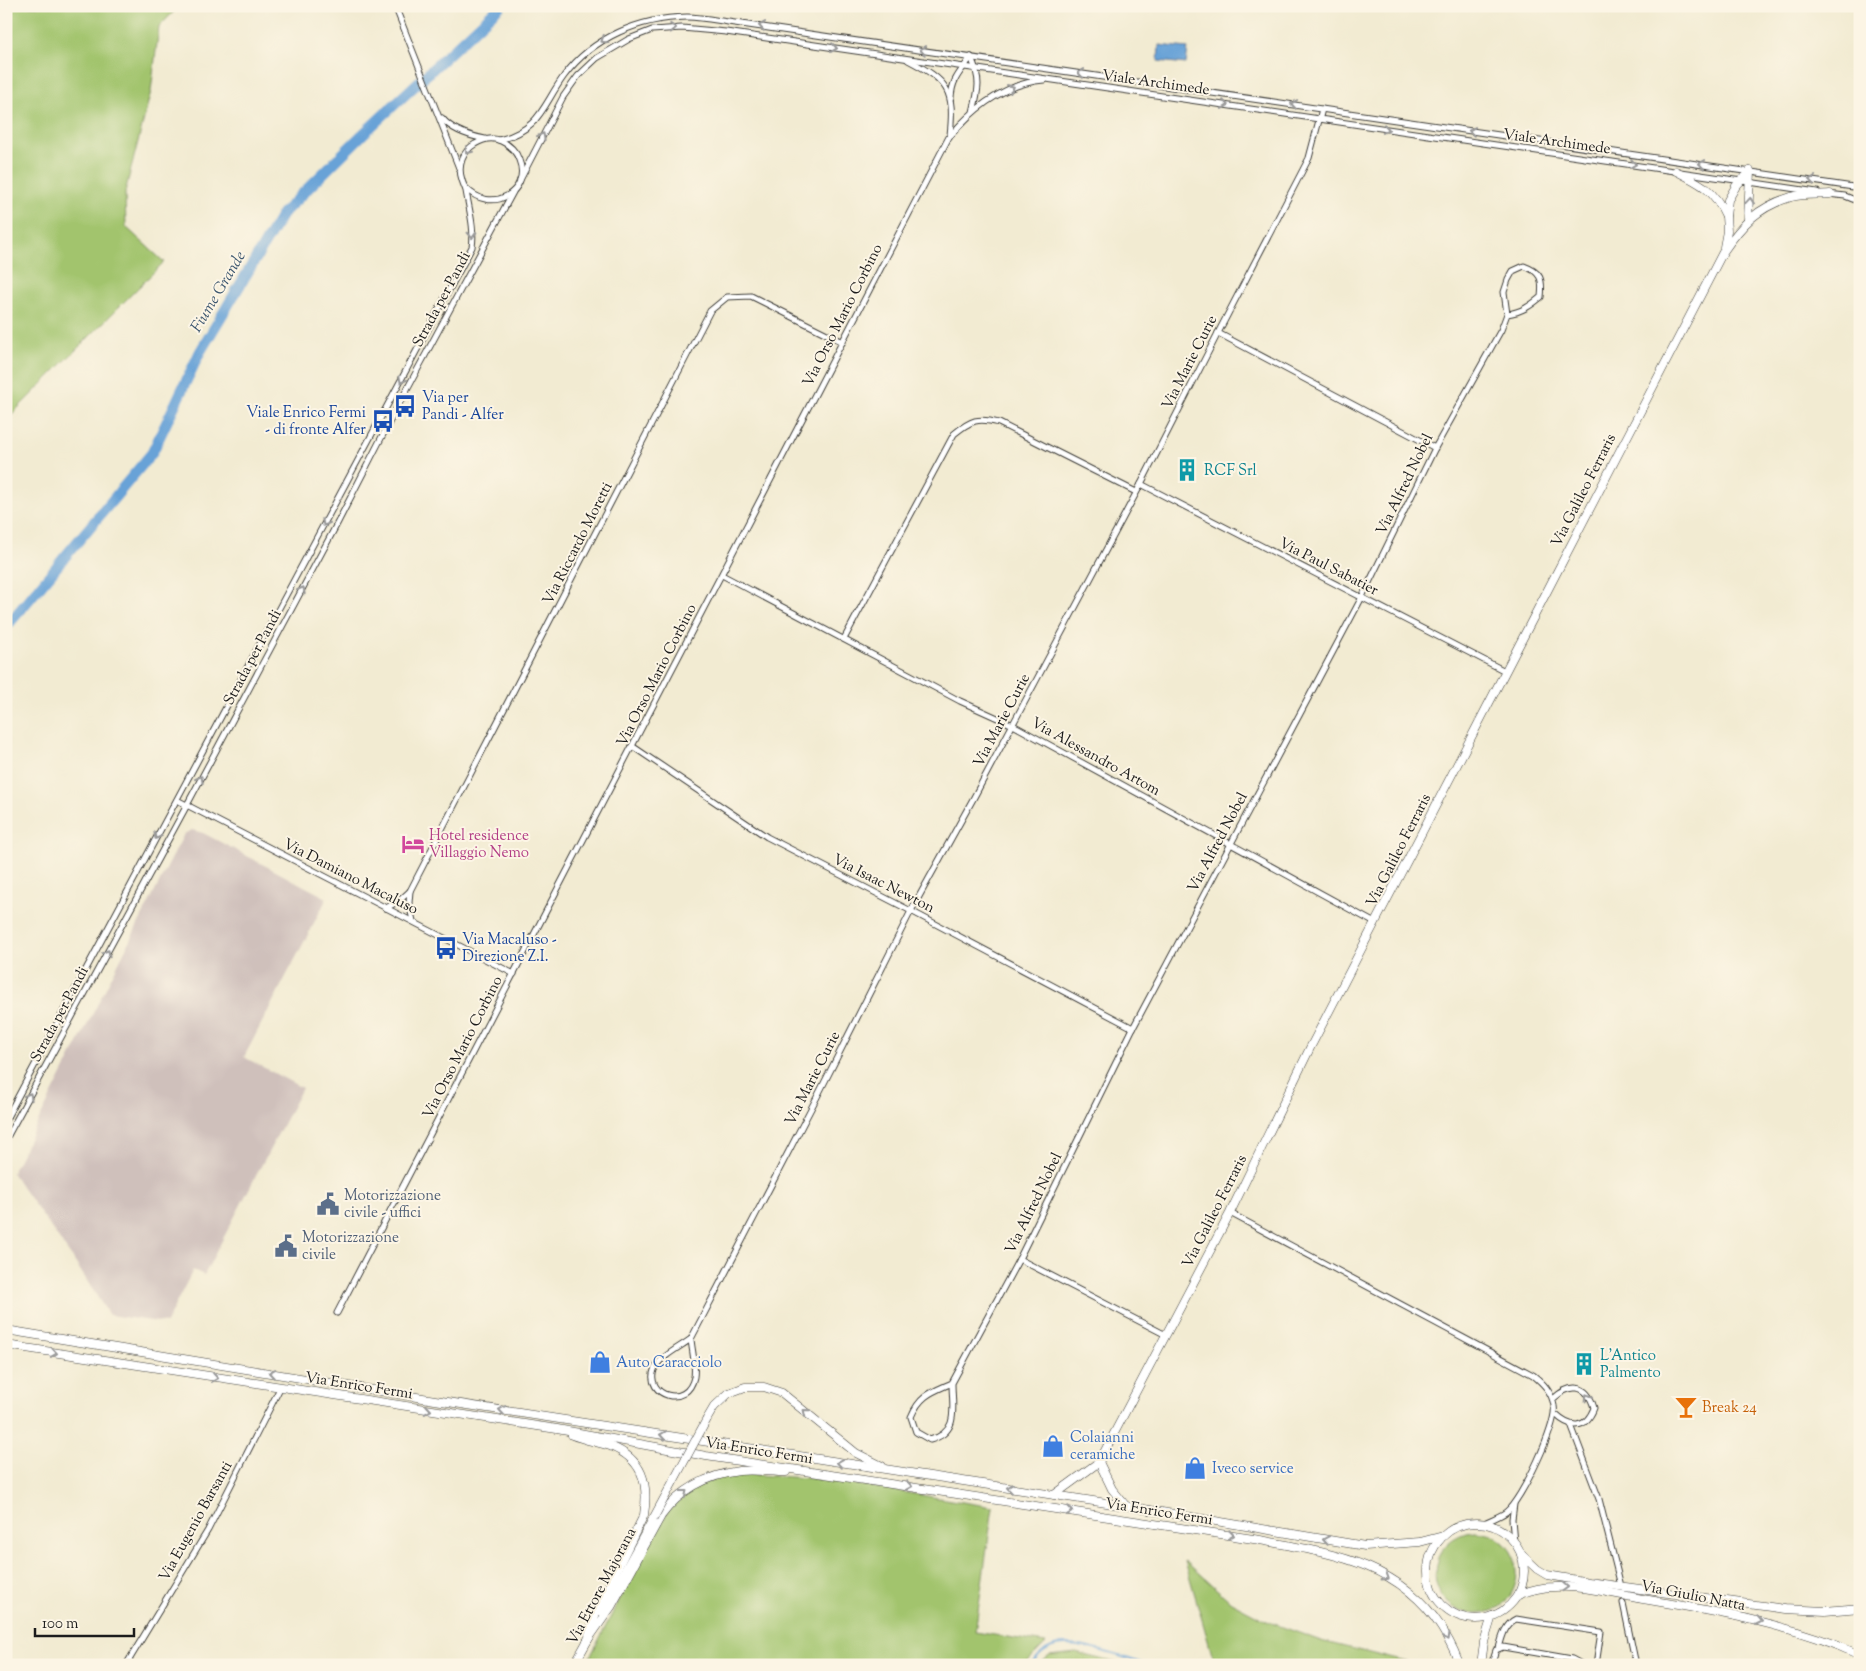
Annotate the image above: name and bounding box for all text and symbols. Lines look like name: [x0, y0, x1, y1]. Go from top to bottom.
one-way arrow: [758, 22, 766, 32]
one-way arrow: [670, 23, 678, 34]
one-way arrow: [601, 34, 610, 43]
one-way arrow: [831, 42, 839, 53]
one-way arrow: [919, 45, 927, 56]
street label: Viale Archimede: [1101, 66, 1211, 101]
one-way arrow: [1077, 68, 1085, 79]
one-way arrow: [1006, 83, 1015, 94]
one-way arrow: [1221, 99, 1229, 110]
one-way arrow: [1290, 100, 1298, 110]
one-way arrow: [1382, 123, 1390, 134]
street label: Viale Archimede: [1502, 125, 1612, 160]
one-way arrow: [1468, 126, 1476, 137]
one-way arrow: [536, 132, 546, 141]
one-way arrow: [464, 146, 473, 155]
one-way arrow: [1629, 159, 1638, 169]
one-way arrow: [1698, 159, 1706, 170]
one-way arrow: [1807, 176, 1816, 186]
one-way arrow: [1744, 197, 1755, 205]
one-way arrow: [467, 231, 478, 239]
street label: Via Orso Mario Corbino: [798, 241, 889, 391]
water label: Fiume Grande: [186, 247, 253, 337]
street label: Strada per Pandi: [408, 248, 476, 351]
street label: Via Marie Curie: [1158, 312, 1223, 414]
one-way arrow: [398, 375, 408, 384]
place label: Via per Pandi - Alfer: [422, 388, 504, 426]
bus stop icon: Via per Pandi - Alfer: [392, 393, 418, 419]
place label: Viale Enrico Fermi - di fronte Alfer: [246, 403, 366, 441]
bus stop icon: Viale Enrico Fermi - di fronte Alfer: [370, 408, 396, 434]
street label: Via Alfred Nobel: [1372, 430, 1439, 539]
street label: Via Galileo Ferraris: [1547, 430, 1622, 551]
building icon: RCF Srl: [1174, 457, 1200, 483]
place label: RCF Srl: [1204, 461, 1257, 482]
street label: Via Riccardo Moretti: [538, 479, 618, 609]
one-way arrow: [321, 518, 331, 527]
street label: Via Paul Sabatier: [1275, 533, 1382, 602]
one-way arrow: [296, 586, 306, 595]
street label: Via Orso Mario Corbino: [612, 601, 703, 751]
street label: Strada per Pandi: [219, 606, 287, 709]
street label: Via Marie Curie: [969, 670, 1036, 771]
street label: Via Alessandro Artom: [1027, 713, 1164, 802]
one-way arrow: [194, 776, 204, 785]
street label: Via Alfred Nobel: [1183, 789, 1254, 896]
street label: Via Galileo Ferraris: [1362, 790, 1437, 911]
place label: Hotel residence Villaggio Nemo: [429, 826, 529, 864]
one-way arrow: [153, 831, 163, 840]
hotel icon: Hotel residence Villaggio Nemo: [400, 831, 426, 857]
street label: Via Damiano Macaluso: [279, 834, 421, 921]
street label: Via Isaac Newton: [829, 850, 938, 919]
place label: Via Macaluso - Direzione Z.I.: [462, 930, 557, 968]
bus stop icon: Via Macaluso - Direzione Z.I.: [433, 935, 459, 961]
one-way arrow: [100, 949, 110, 958]
street label: Strada per Pandi: [26, 963, 94, 1066]
street label: Via Orso Mario Corbino: [418, 973, 509, 1123]
street label: Via Marie Curie: [781, 1028, 846, 1130]
one-way arrow: [23, 1092, 33, 1101]
street label: Via Alfred Nobel: [1001, 1149, 1068, 1258]
street label: Via Galileo Ferraris: [1178, 1151, 1253, 1272]
place label: Motorizzazione civile - uffici: [344, 1186, 441, 1224]
public building icon: Motorizzazione civile - uffici: [315, 1191, 341, 1217]
place label: Motorizzazione civile: [302, 1228, 399, 1266]
public building icon: Motorizzazione civile: [273, 1233, 299, 1259]
place label: L'Antico Palmento: [1600, 1346, 1661, 1384]
one-way arrow: [51, 1347, 59, 1358]
shop icon: Auto Caracciolo: [587, 1349, 613, 1375]
building icon: L'Antico Palmento: [1571, 1351, 1597, 1377]
place label: Auto Caracciolo: [616, 1353, 722, 1374]
one-way arrow: [268, 1368, 276, 1379]
street label: Via Enrico Fermi: [303, 1368, 414, 1405]
one-way arrow: [211, 1372, 219, 1383]
one-way arrow: [1585, 1393, 1595, 1402]
bar icon: Break 24: [1673, 1394, 1699, 1420]
place label: Break 24: [1702, 1398, 1757, 1419]
one-way arrow: [423, 1404, 432, 1414]
one-way arrow: [498, 1405, 506, 1416]
one-way arrow: [803, 1410, 812, 1418]
place label: Colaianni ceramiche: [1070, 1428, 1135, 1466]
one-way arrow: [658, 1430, 667, 1440]
street label: Via Enrico Fermi: [703, 1433, 814, 1470]
shop icon: Colaianni ceramiche: [1040, 1433, 1066, 1459]
shop icon: Iveco service: [1182, 1455, 1208, 1481]
street label: Via Eugenio Barsanti: [154, 1458, 238, 1586]
one-way arrow: [836, 1458, 844, 1469]
place label: Iveco service: [1212, 1459, 1294, 1480]
one-way arrow: [906, 1480, 914, 1491]
one-way arrow: [1006, 1483, 1014, 1494]
one-way arrow: [678, 1490, 687, 1498]
street label: Via Enrico Fermi: [1103, 1494, 1214, 1531]
one-way arrow: [1066, 1505, 1074, 1515]
street label: Via Ettore Majorana: [563, 1524, 642, 1649]
one-way arrow: [1226, 1530, 1235, 1540]
one-way arrow: [1321, 1535, 1330, 1545]
one-way arrow: [1381, 1570, 1390, 1580]
street label: Via Giulio Natta: [1639, 1576, 1747, 1617]
one-way arrow: [1562, 1582, 1569, 1592]
scale bar: [35, 1606, 134, 1638]
text: 100 m: [42, 1614, 79, 1635]
one-way arrow: [1755, 1616, 1764, 1626]
one-way arrow: [1440, 1631, 1450, 1640]

